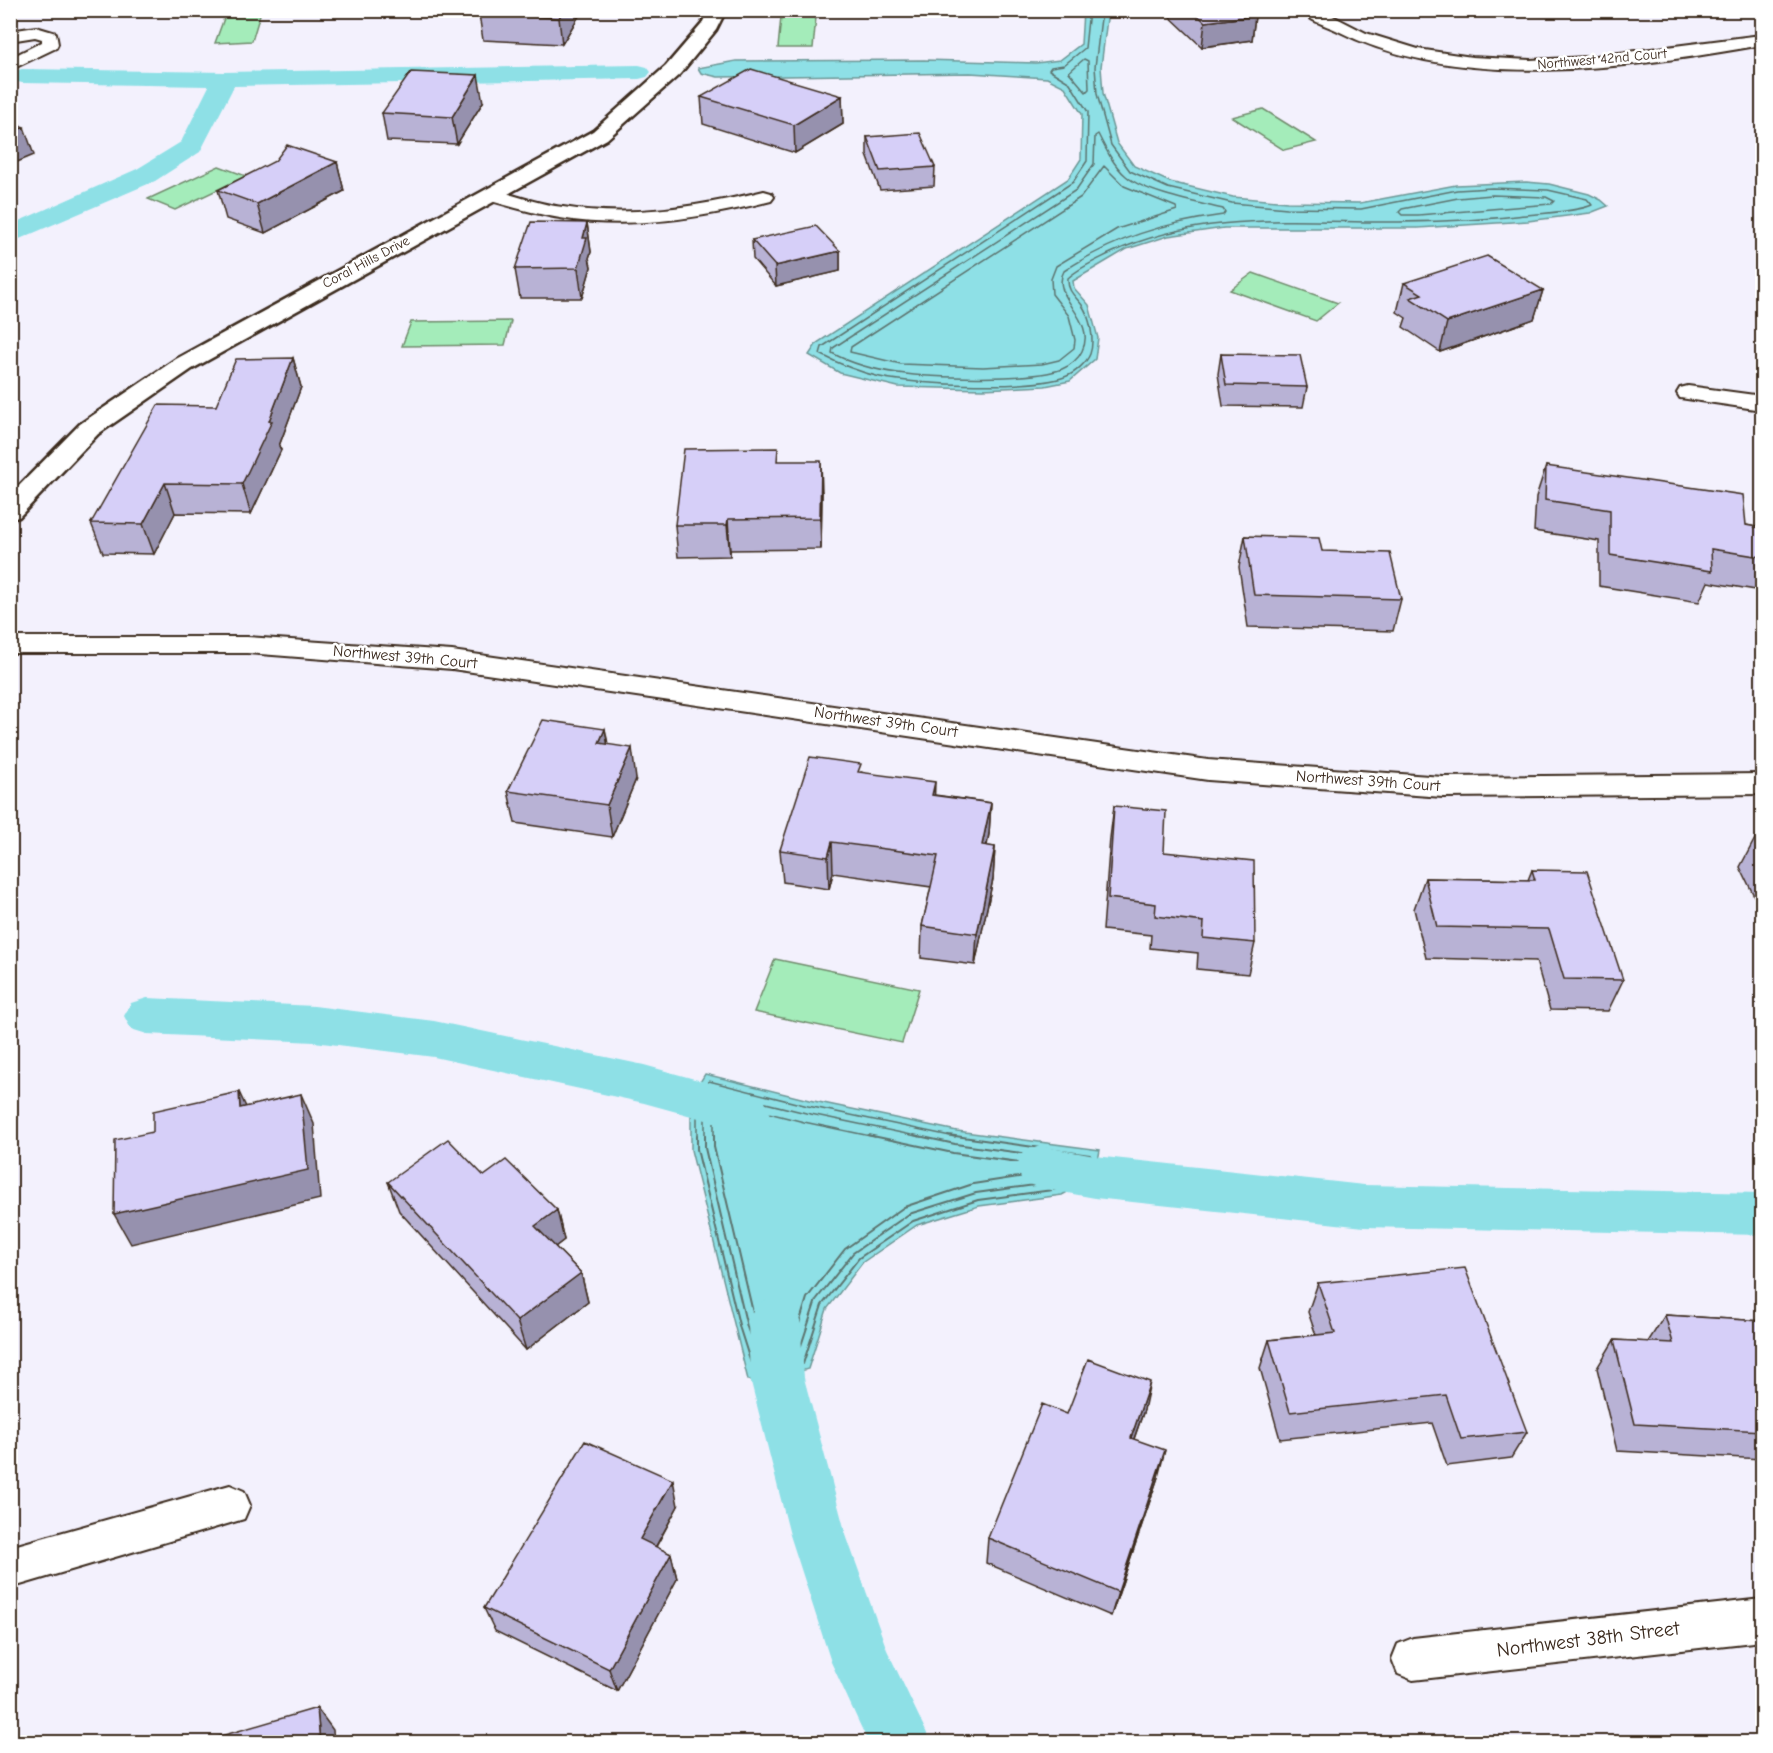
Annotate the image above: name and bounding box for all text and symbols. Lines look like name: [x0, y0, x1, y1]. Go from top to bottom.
street label: Northwest 42nd Court: [1537, 45, 1668, 73]
street label: Coral Hills Drive: [319, 232, 413, 292]
street label: Northwest 39th Court: [332, 642, 478, 672]
street label: Northwest 39th Court: [813, 703, 959, 741]
street label: Northwest 39th Court: [1295, 767, 1441, 795]
street label: Northwest 38th Street: [1495, 1616, 1682, 1662]

